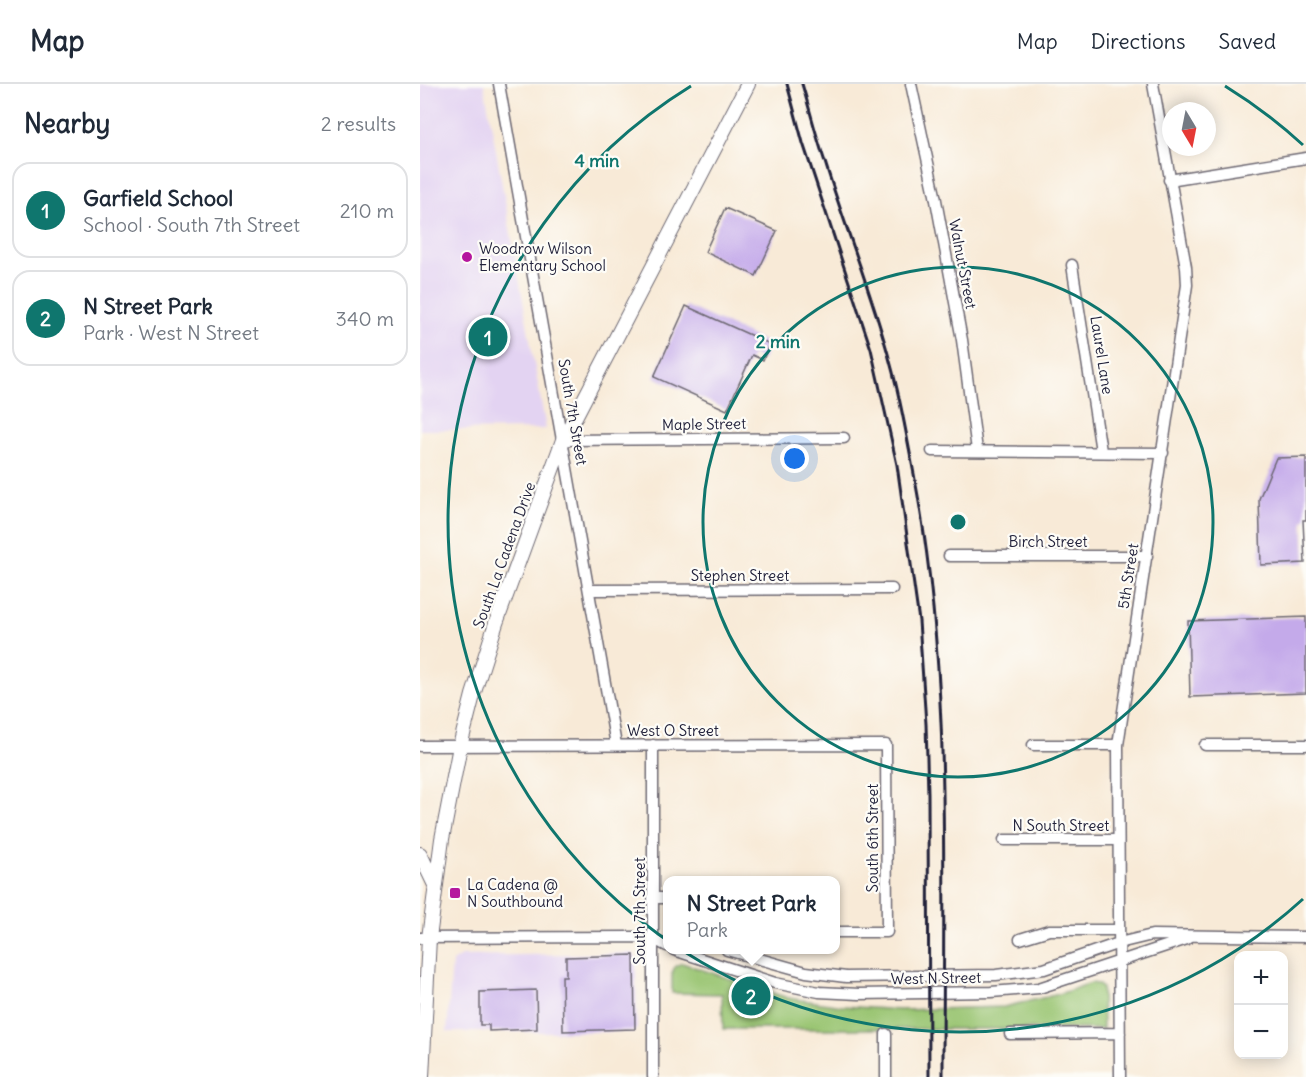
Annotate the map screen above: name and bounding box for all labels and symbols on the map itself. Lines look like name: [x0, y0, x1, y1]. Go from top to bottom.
north arrow: [1162, 102, 1216, 156]
text: 4 min: [575, 149, 620, 172]
street label: Walnut Street: [945, 217, 981, 311]
place label: Woodrow Wilson Elementary School: [479, 239, 606, 275]
marker: Woodrow Wilson Elementary School: [460, 250, 474, 264]
pin: 1: [468, 314, 508, 360]
street label: Laurel Lane: [1086, 314, 1118, 396]
text: 2 min: [756, 330, 801, 353]
street label: South 7th Street: [554, 357, 592, 467]
street label: Maple Street: [662, 414, 746, 434]
your location: [780, 444, 809, 473]
street label: South La Cadena Drive: [469, 479, 539, 631]
centre of rings: [948, 512, 968, 532]
street label: Birch Street: [1008, 532, 1088, 551]
street label: 5th Street: [1113, 542, 1143, 610]
street label: Stephen Street: [691, 566, 789, 585]
street label: West O Street: [627, 721, 719, 740]
street label: South 6th Street: [863, 784, 882, 892]
street label: N South Street: [1013, 816, 1109, 835]
street label: South 7th Street: [630, 857, 649, 965]
place label: La Cadena @ N Southbound: [467, 875, 563, 911]
marker: La Cadena @ N Southbound: [448, 886, 462, 900]
street label: West N Street: [891, 968, 981, 988]
pin: 2: [732, 974, 770, 1018]

